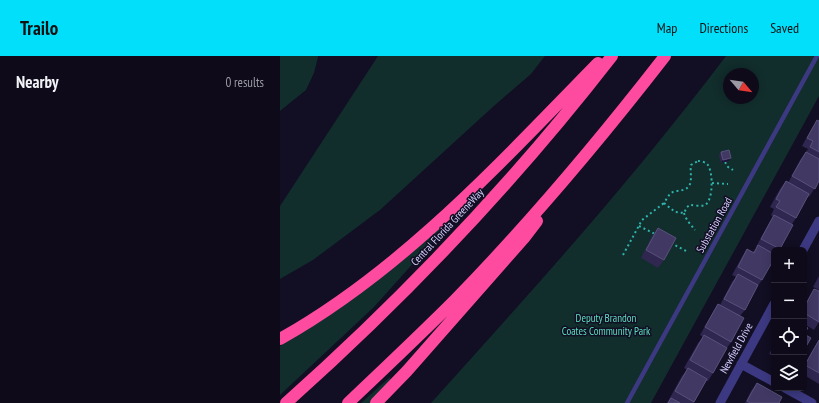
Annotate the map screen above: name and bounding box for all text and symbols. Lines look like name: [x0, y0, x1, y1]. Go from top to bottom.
text: Trailo: [20, 16, 58, 40]
text: Map: [657, 19, 677, 37]
text: Directions: [699, 19, 748, 37]
text: Saved: [770, 19, 799, 37]
north arrow: [723, 68, 759, 104]
text: Nearby: [16, 71, 59, 93]
text: 0 results: [225, 74, 264, 91]
street label: Central Florida GreeneWay: [408, 185, 487, 269]
street label: Substation Road: [693, 195, 735, 255]
map controls: [771, 247, 807, 391]
button: +: [771, 247, 807, 283]
button: −: [771, 283, 807, 319]
park label: Deputy Brandon Coates Community Park: [562, 311, 651, 338]
button: locate: [771, 319, 807, 355]
street label: Newfield Drive: [716, 320, 756, 376]
button: layers: [771, 355, 807, 391]

